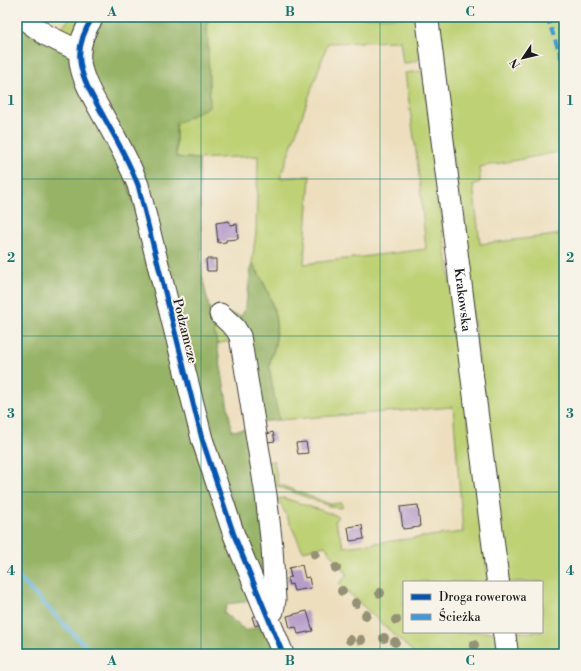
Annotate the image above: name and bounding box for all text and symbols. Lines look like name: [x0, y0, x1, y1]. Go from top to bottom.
text: A: [106, 4, 117, 20]
text: B: [285, 4, 295, 20]
text: C: [465, 4, 475, 20]
north arrow: [503, 38, 543, 78]
text: N: [507, 55, 524, 71]
text: 1: [8, 93, 15, 109]
text: 1: [567, 93, 574, 109]
text: 2: [7, 250, 15, 266]
text: 2: [566, 250, 574, 266]
street label: Krakowska: [451, 267, 475, 333]
street label: Podzamcze: [169, 297, 201, 366]
text: 3: [7, 406, 15, 422]
text: 3: [566, 406, 574, 422]
text: 4: [7, 563, 16, 579]
text: 4: [566, 563, 575, 579]
legend: [403, 581, 543, 633]
text: Droga rowerowa: [439, 590, 528, 605]
text: Ścieżka: [439, 608, 481, 625]
text: A: [106, 653, 117, 669]
text: B: [285, 653, 295, 669]
text: C: [465, 653, 475, 669]

